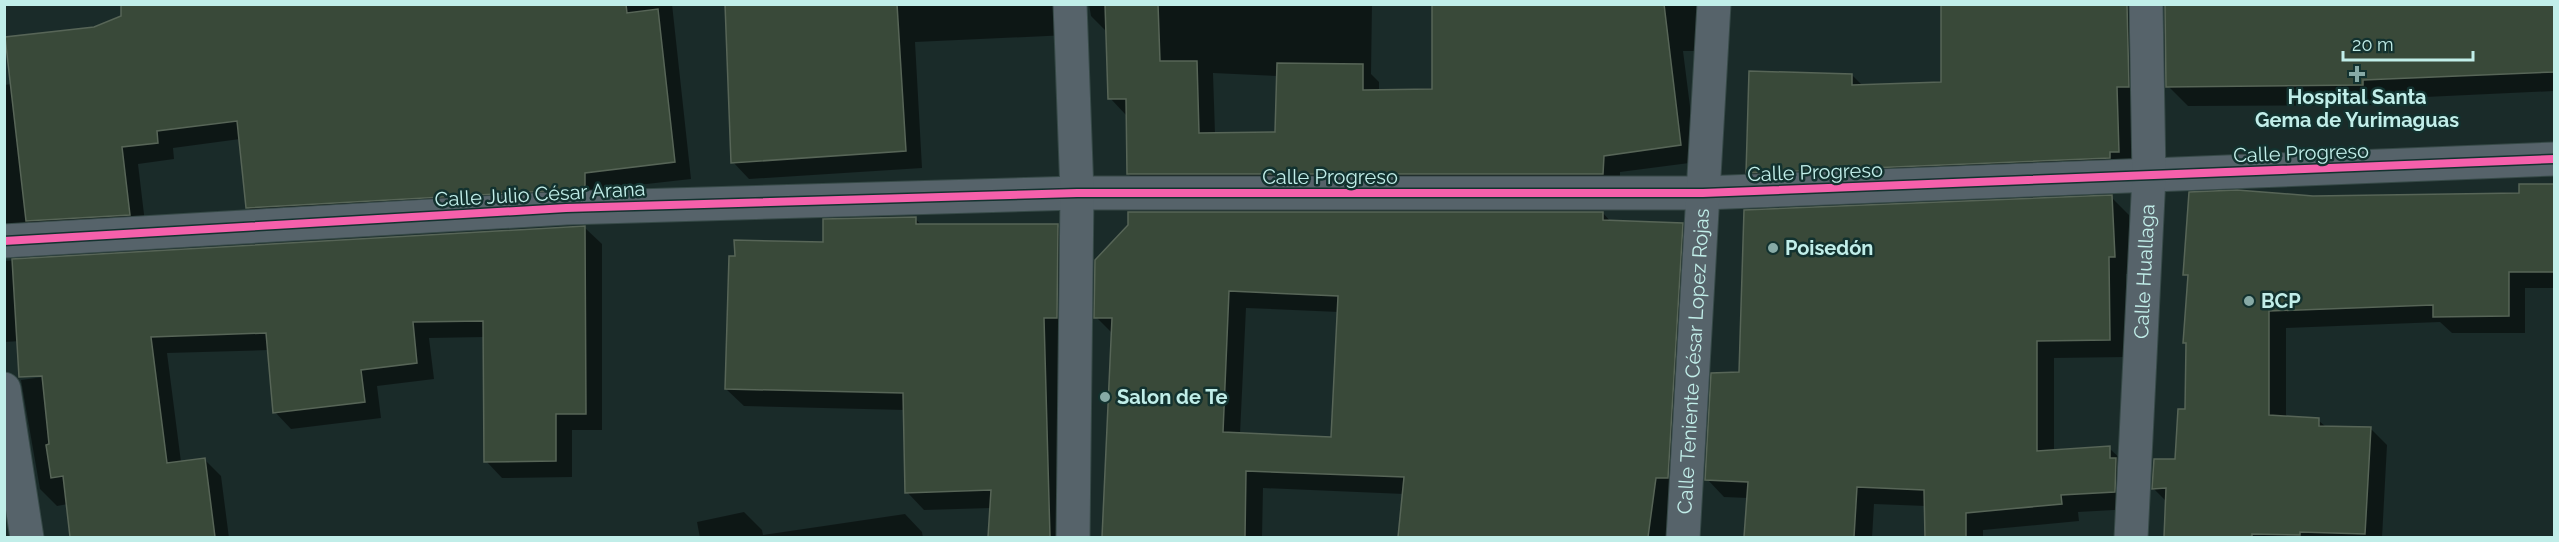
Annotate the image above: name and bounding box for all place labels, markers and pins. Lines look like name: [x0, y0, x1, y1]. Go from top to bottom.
marker: Hospital Santa Gema de Yurimaguas: [2348, 65, 2366, 83]
place label: Hospital Santa Gema de Yurimaguas: [2255, 85, 2459, 132]
place label: Poisedón: [1785, 236, 1873, 260]
marker: Poisedón: [1766, 241, 1780, 255]
place label: BCP: [2261, 289, 2301, 313]
marker: BCP: [2242, 294, 2256, 308]
place label: Salon de Te: [1117, 385, 1228, 409]
marker: Salon de Te: [1098, 390, 1112, 404]

